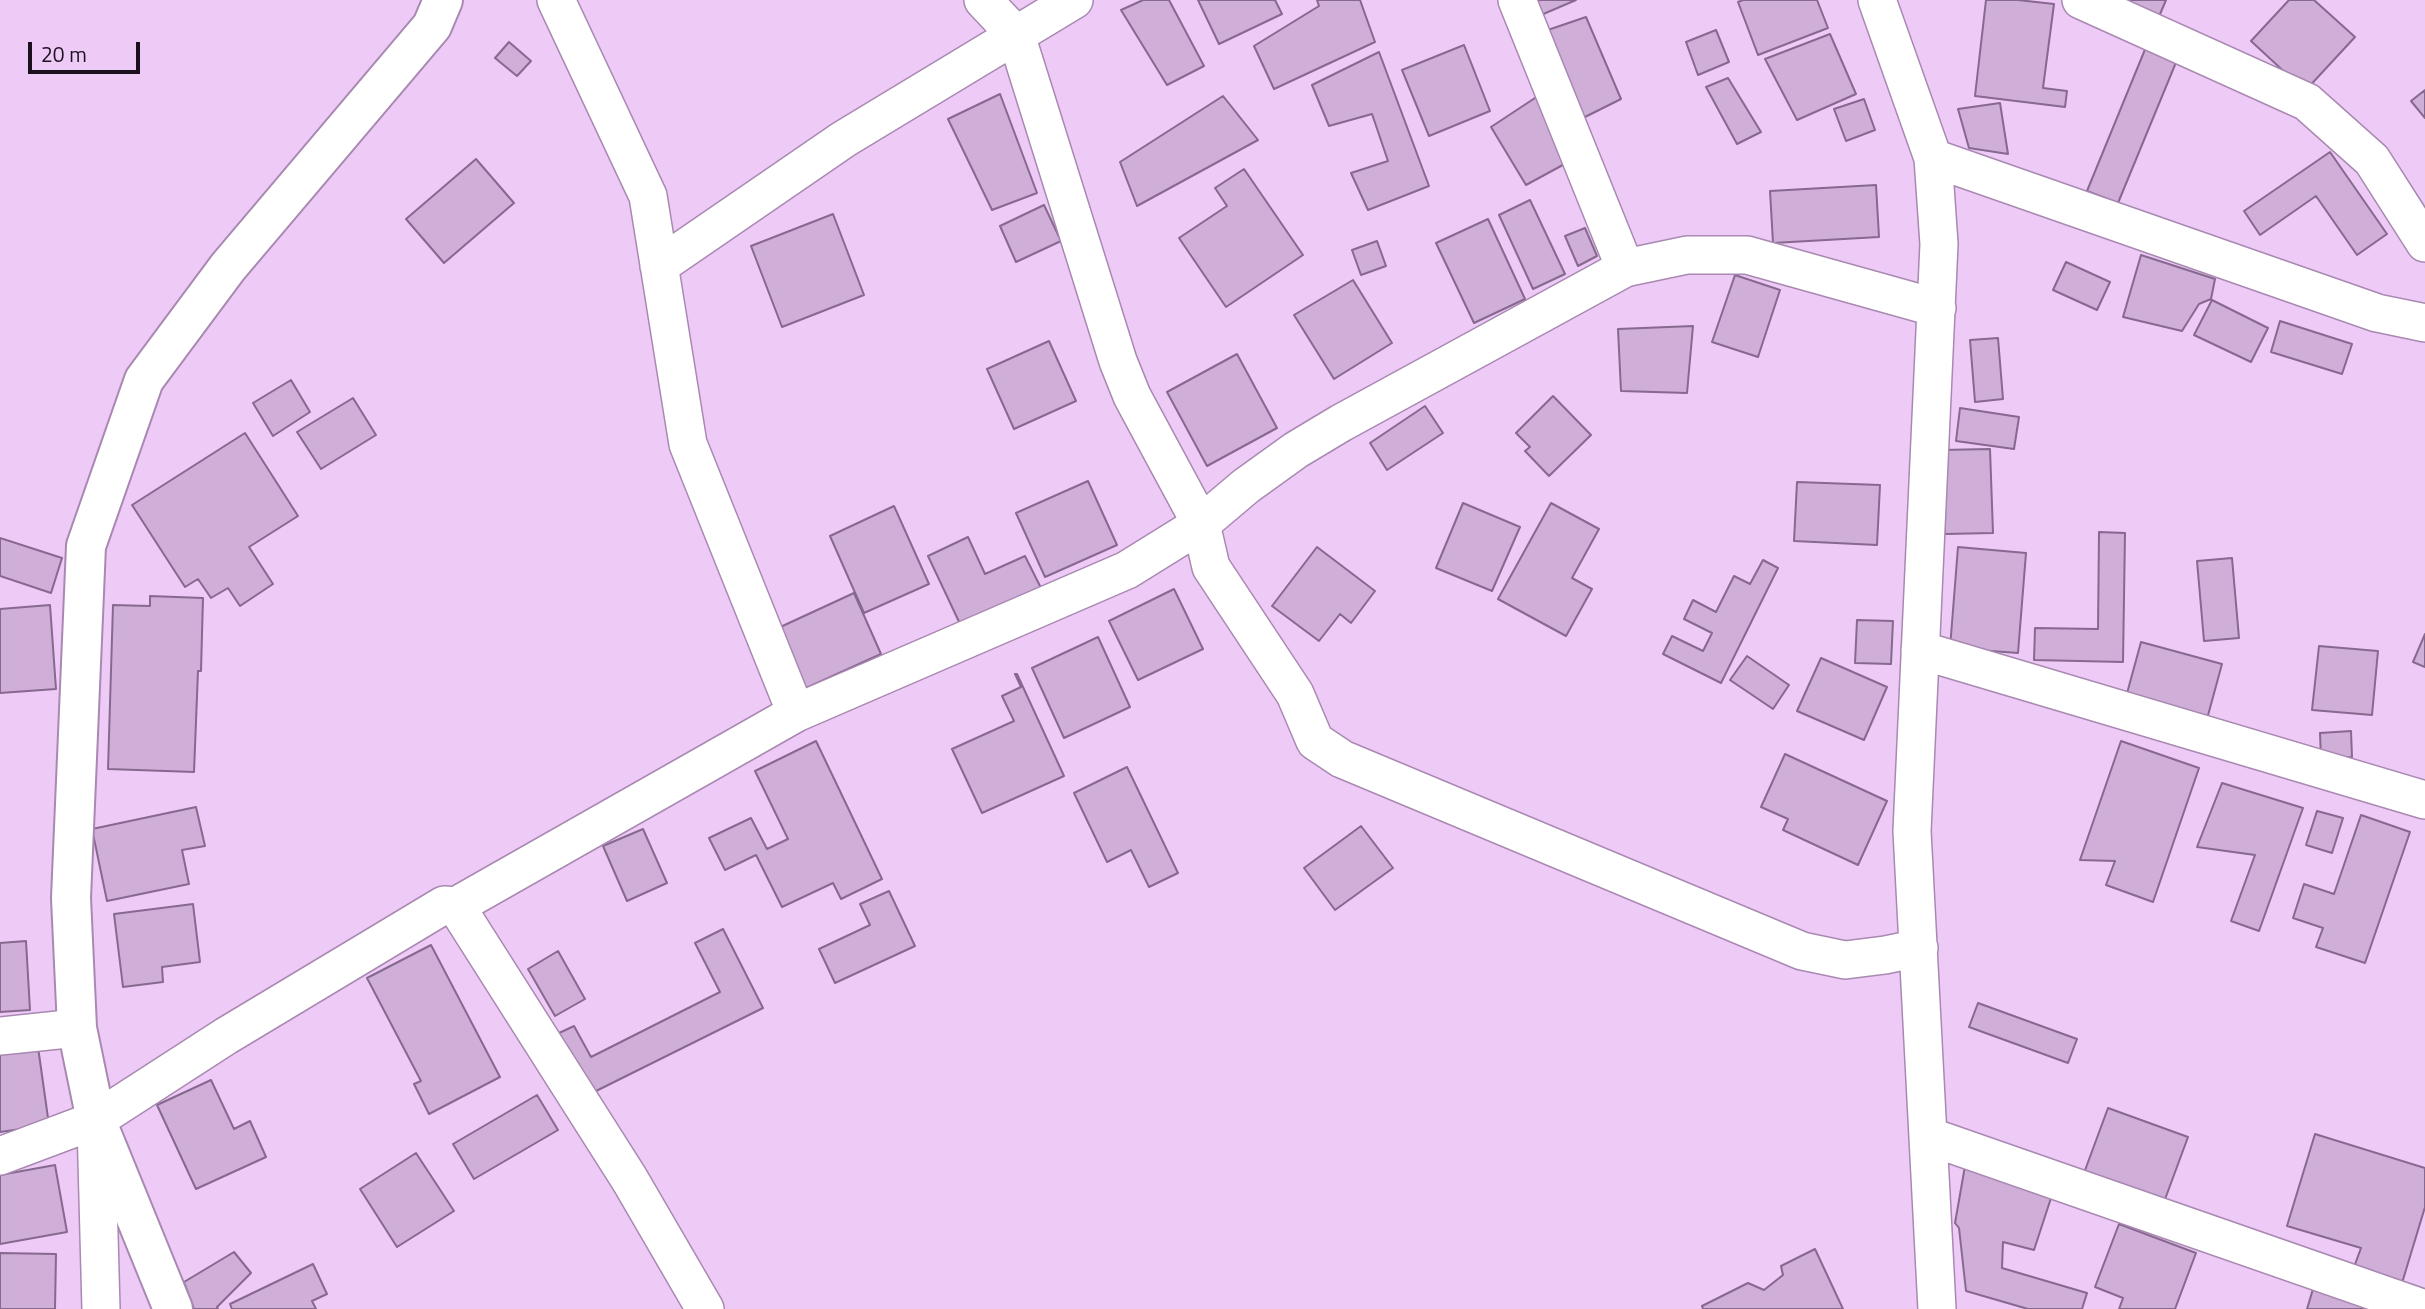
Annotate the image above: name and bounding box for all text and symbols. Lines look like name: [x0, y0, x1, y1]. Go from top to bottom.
scale bar: [32, 28, 144, 72]
text: 20 m: [41, 38, 87, 70]

